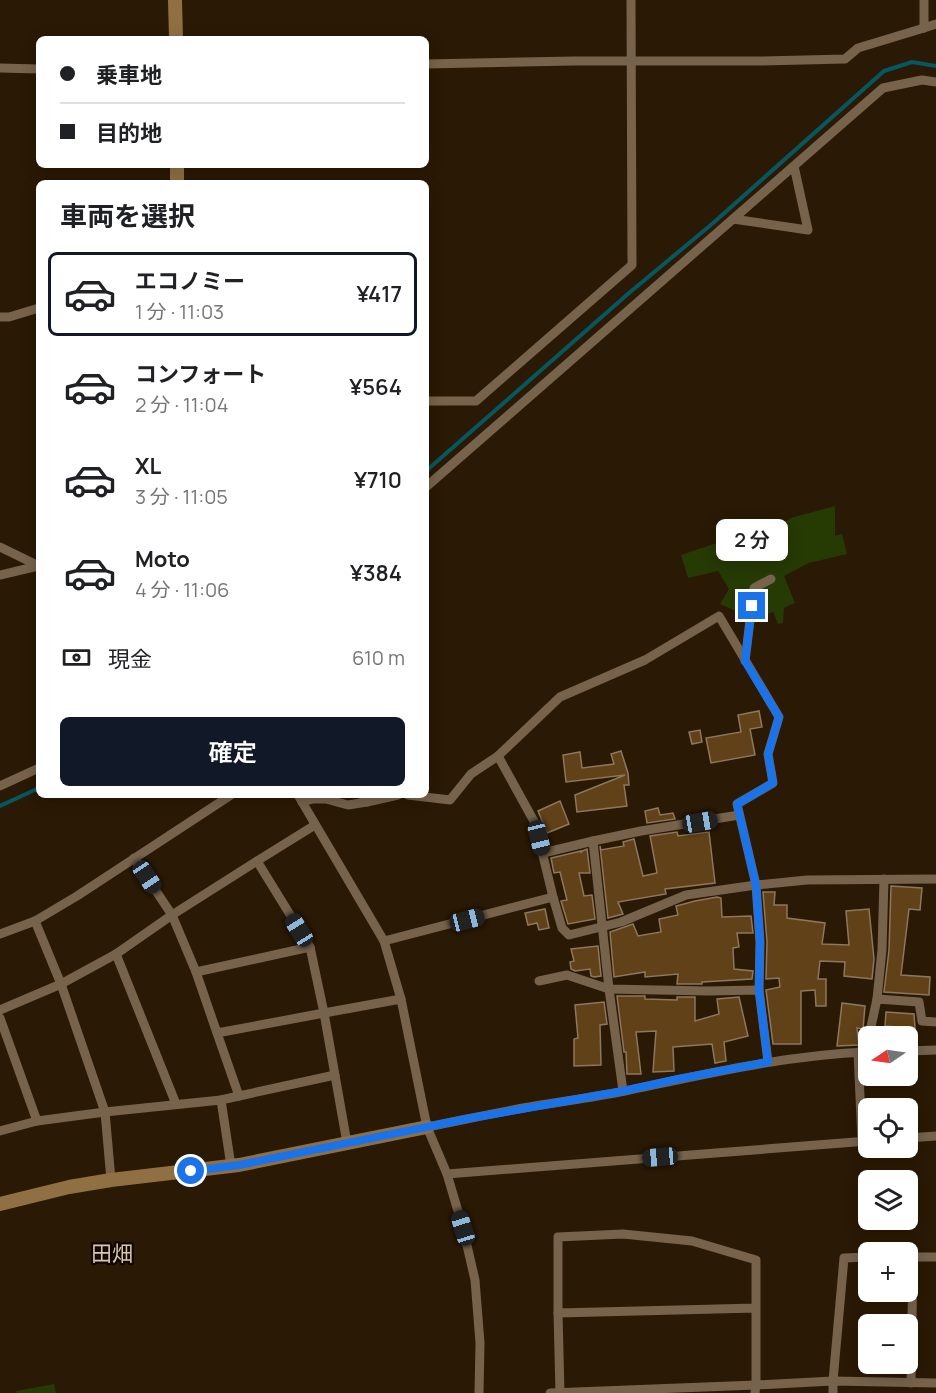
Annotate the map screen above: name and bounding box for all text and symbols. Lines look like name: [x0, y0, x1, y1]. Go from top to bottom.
text: 乗車地: [96, 60, 162, 90]
text: 目的地: [96, 118, 162, 148]
text: 車両を選択: [60, 197, 195, 234]
text: エコノミー: [135, 266, 245, 296]
icon: car: [63, 267, 117, 321]
text: ¥417: [356, 279, 402, 309]
text: 1 分 · 11:03: [135, 298, 224, 325]
text: コンフォート: [135, 359, 266, 389]
icon: car: [63, 360, 117, 414]
text: ¥564: [349, 372, 402, 402]
text: 2 分 · 11:04: [135, 391, 229, 418]
text: XL: [135, 451, 161, 481]
icon: car: [63, 453, 117, 507]
text: ¥710: [354, 465, 402, 495]
text: 3 分 · 11:05: [135, 483, 228, 510]
callout: 2 分: [716, 519, 788, 561]
text: 2 分: [734, 526, 770, 553]
text: Moto: [135, 544, 190, 574]
icon: car: [63, 546, 117, 600]
text: ¥384: [350, 558, 402, 588]
text: 4 分 · 11:06: [135, 576, 230, 603]
route end: [738, 592, 765, 619]
icon: cash: [60, 641, 93, 674]
text: 現金: [108, 644, 152, 674]
text: 610 m: [352, 644, 405, 671]
button: 確定: [60, 717, 405, 786]
car: [681, 810, 719, 834]
car: [526, 818, 552, 858]
car: [129, 857, 165, 897]
car: [447, 907, 487, 933]
car: [282, 910, 316, 950]
north arrow: [858, 1026, 918, 1086]
map controls: [858, 1026, 918, 1374]
button: locate: [858, 1098, 918, 1158]
car: [641, 1146, 679, 1168]
route start: [177, 1157, 204, 1184]
button: layers: [858, 1170, 918, 1230]
car: [449, 1208, 477, 1248]
district label: 田畑: [91, 1239, 133, 1267]
button: +: [858, 1242, 918, 1302]
button: −: [858, 1314, 918, 1374]

